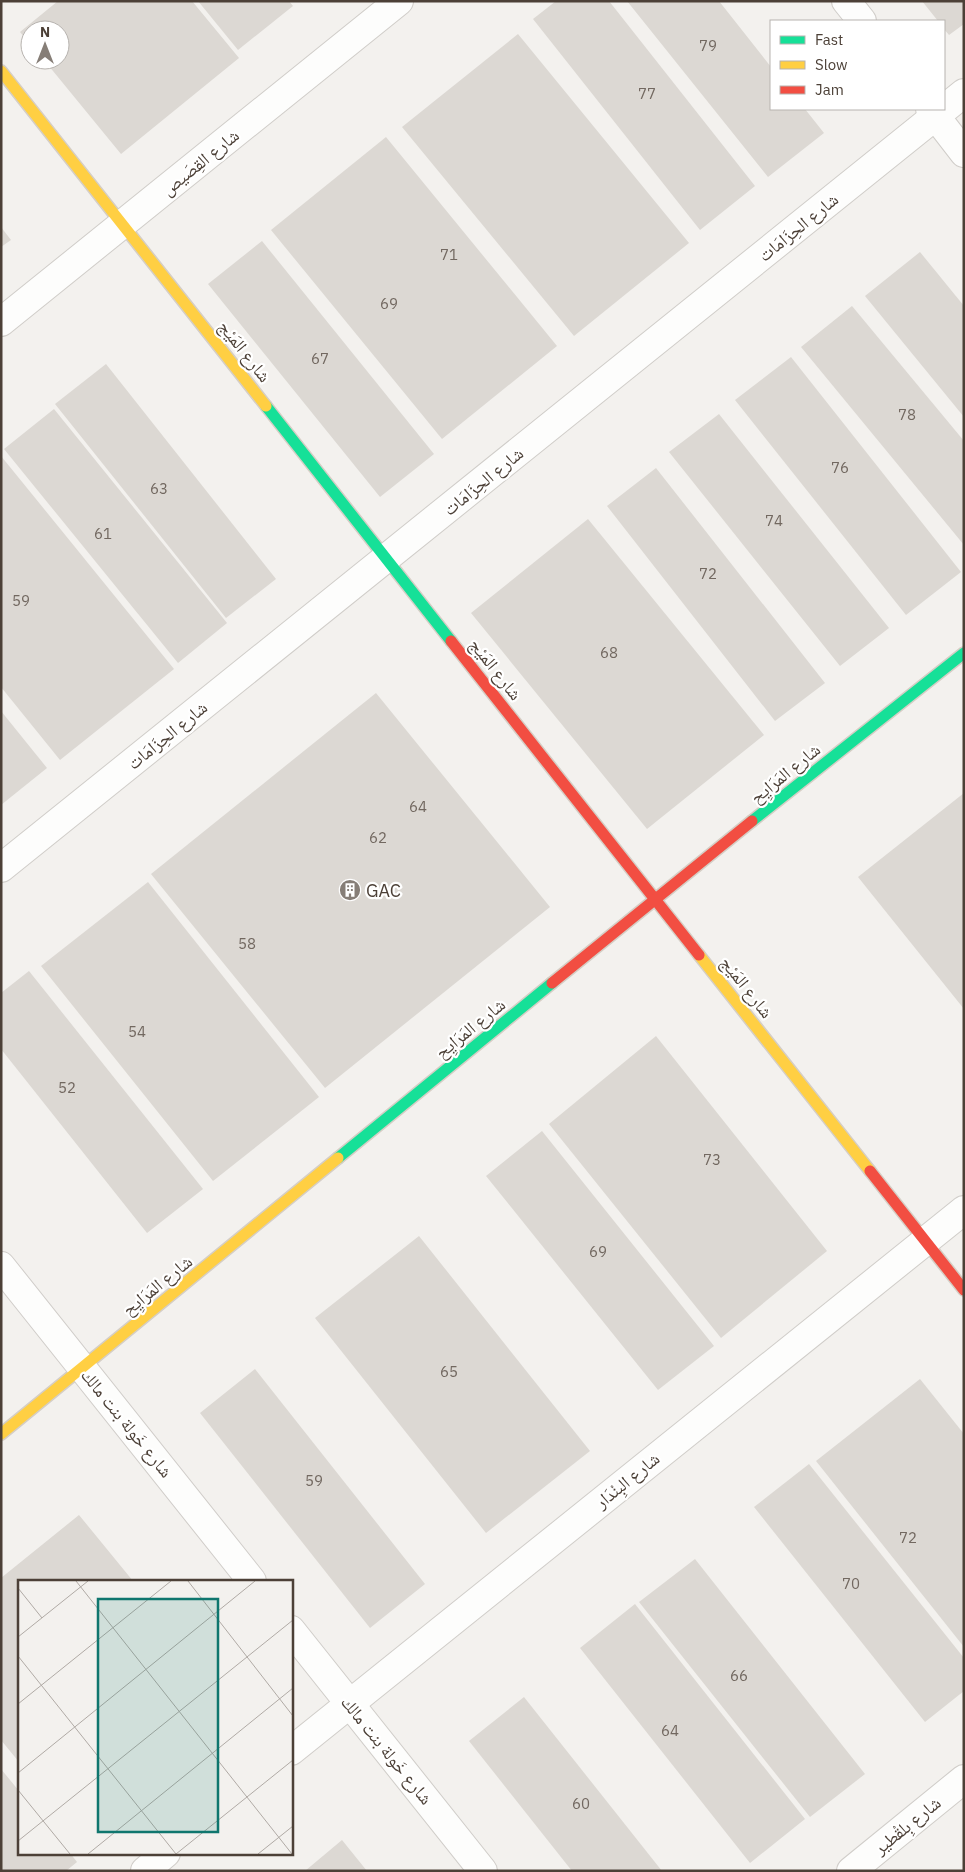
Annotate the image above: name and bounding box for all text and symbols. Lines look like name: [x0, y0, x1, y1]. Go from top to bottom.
north arrow: [20, 20, 70, 70]
legend: [770, 20, 945, 110]
text: N: [40, 23, 50, 41]
text: Fast: [815, 30, 843, 49]
house number: 79: [699, 36, 717, 55]
text: Slow: [815, 55, 848, 74]
text: Jam: [815, 80, 844, 99]
house number: 77: [638, 84, 656, 103]
street label: شارع القِصَيص: [156, 124, 244, 200]
street label: شارع الحِزَامَات: [753, 188, 843, 266]
house number: 71: [440, 245, 458, 264]
house number: 69: [380, 294, 398, 313]
street label: شارع المَيْج: [213, 315, 276, 387]
house number: 67: [311, 349, 329, 368]
house number: 78: [898, 405, 916, 424]
street label: شارع الحِزَامَات: [438, 442, 528, 520]
house number: 76: [831, 458, 849, 477]
house number: 63: [150, 479, 168, 498]
house number: 74: [765, 511, 783, 530]
house number: 61: [94, 524, 112, 543]
house number: 72: [699, 564, 717, 583]
house number: 59: [12, 591, 30, 610]
street label: شارع المَيْج: [464, 633, 527, 705]
house number: 68: [600, 643, 618, 662]
street label: شارع الحِزَامَات: [122, 696, 212, 774]
street label: شارع المَرَايِح: [745, 738, 826, 809]
house number: 64: [409, 797, 427, 816]
house number: 62: [369, 828, 387, 847]
building icon: GAC: [338, 878, 362, 902]
place label: GAC: [366, 879, 401, 902]
house number: 58: [238, 934, 256, 953]
street label: شارع المَيْج: [715, 951, 778, 1023]
street label: شارع المَرَايِح: [430, 993, 511, 1064]
house number: 54: [128, 1022, 146, 1041]
house number: 52: [58, 1078, 76, 1097]
house number: 73: [703, 1150, 721, 1169]
house number: 69: [589, 1242, 607, 1261]
street label: شارع المَرَايِح: [117, 1250, 198, 1321]
house number: 65: [440, 1362, 458, 1381]
street label: شارع خَولة بنت مالك: [76, 1364, 178, 1482]
street label: شارع البِنْدَار: [589, 1447, 665, 1515]
house number: 59: [305, 1471, 323, 1490]
house number: 72: [899, 1528, 917, 1547]
house number: 70: [842, 1574, 860, 1593]
inset map: [18, 1580, 292, 1854]
house number: 66: [730, 1666, 748, 1685]
street label: شارع خَولة بنت مالك: [336, 1691, 438, 1809]
house number: 64: [661, 1721, 679, 1740]
street label: شارع بِلقْطير: [868, 1791, 946, 1861]
house number: 60: [572, 1794, 590, 1813]

